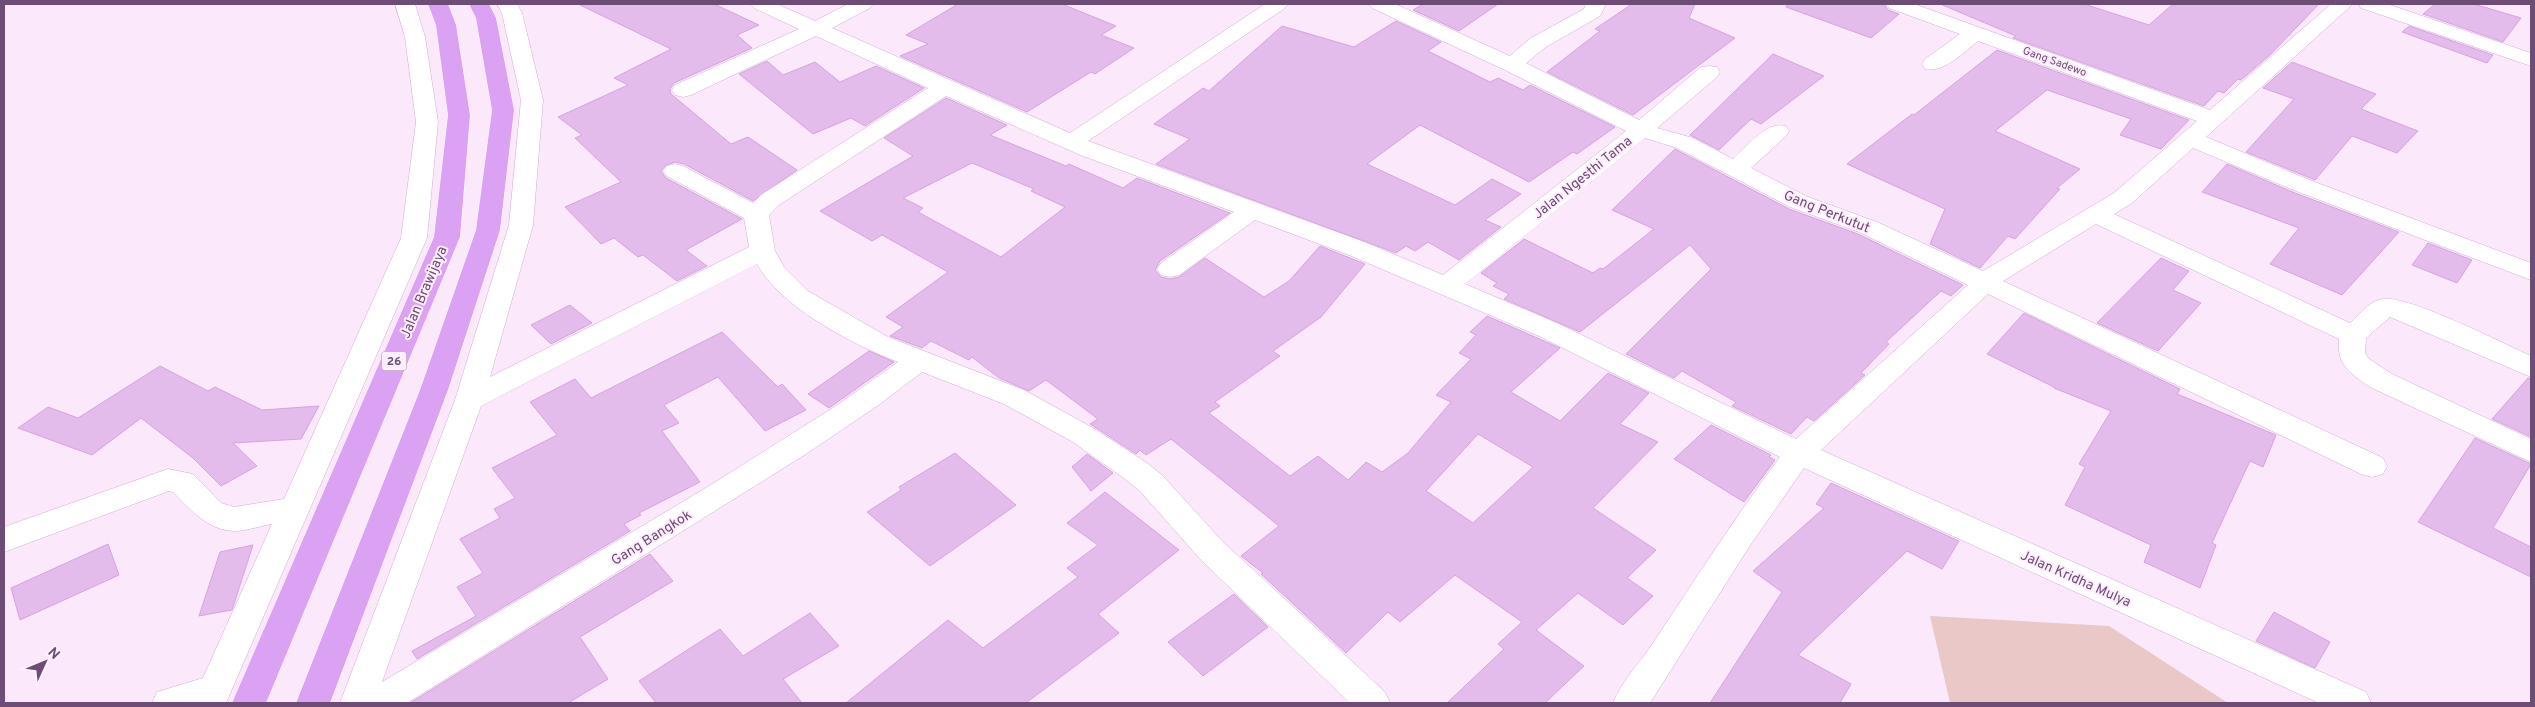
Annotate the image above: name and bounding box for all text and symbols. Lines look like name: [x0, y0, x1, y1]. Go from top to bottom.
street label: Gang Sadewo: [2021, 44, 2089, 80]
street label: Jalan Ngesthi Tama: [1530, 133, 1636, 223]
street label: Gang Perkutut: [1781, 187, 1872, 237]
street label: Jalan Brawijaya: [397, 244, 451, 341]
road number: 26: [382, 352, 406, 371]
street label: Gang Bangkok: [608, 507, 695, 570]
street label: Jalan Kridha Mulya: [2017, 547, 2133, 611]
north arrow: [20, 637, 70, 687]
text: N: [44, 644, 63, 664]

